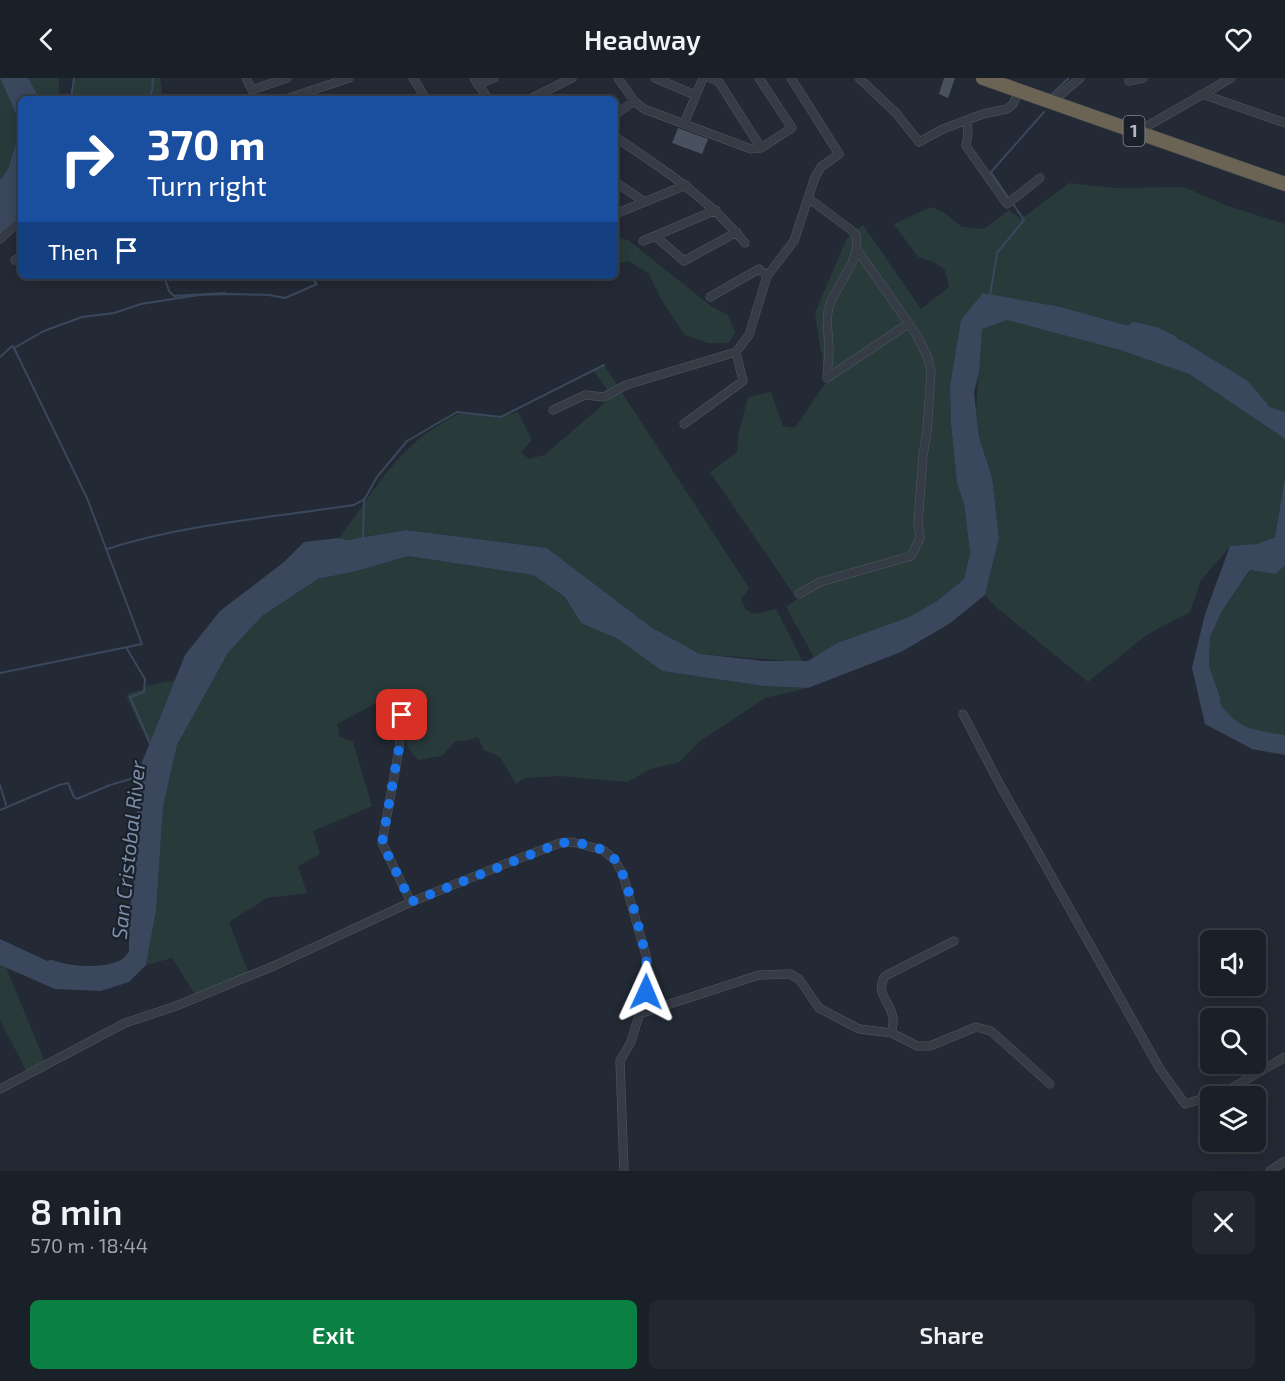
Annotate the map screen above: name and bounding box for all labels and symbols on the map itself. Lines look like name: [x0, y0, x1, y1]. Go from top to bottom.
road number: 1: [1124, 116, 1144, 146]
pin: [376, 689, 427, 740]
water label: San Cristobal River: [106, 759, 149, 941]
position arrow: [614, 960, 678, 1024]

